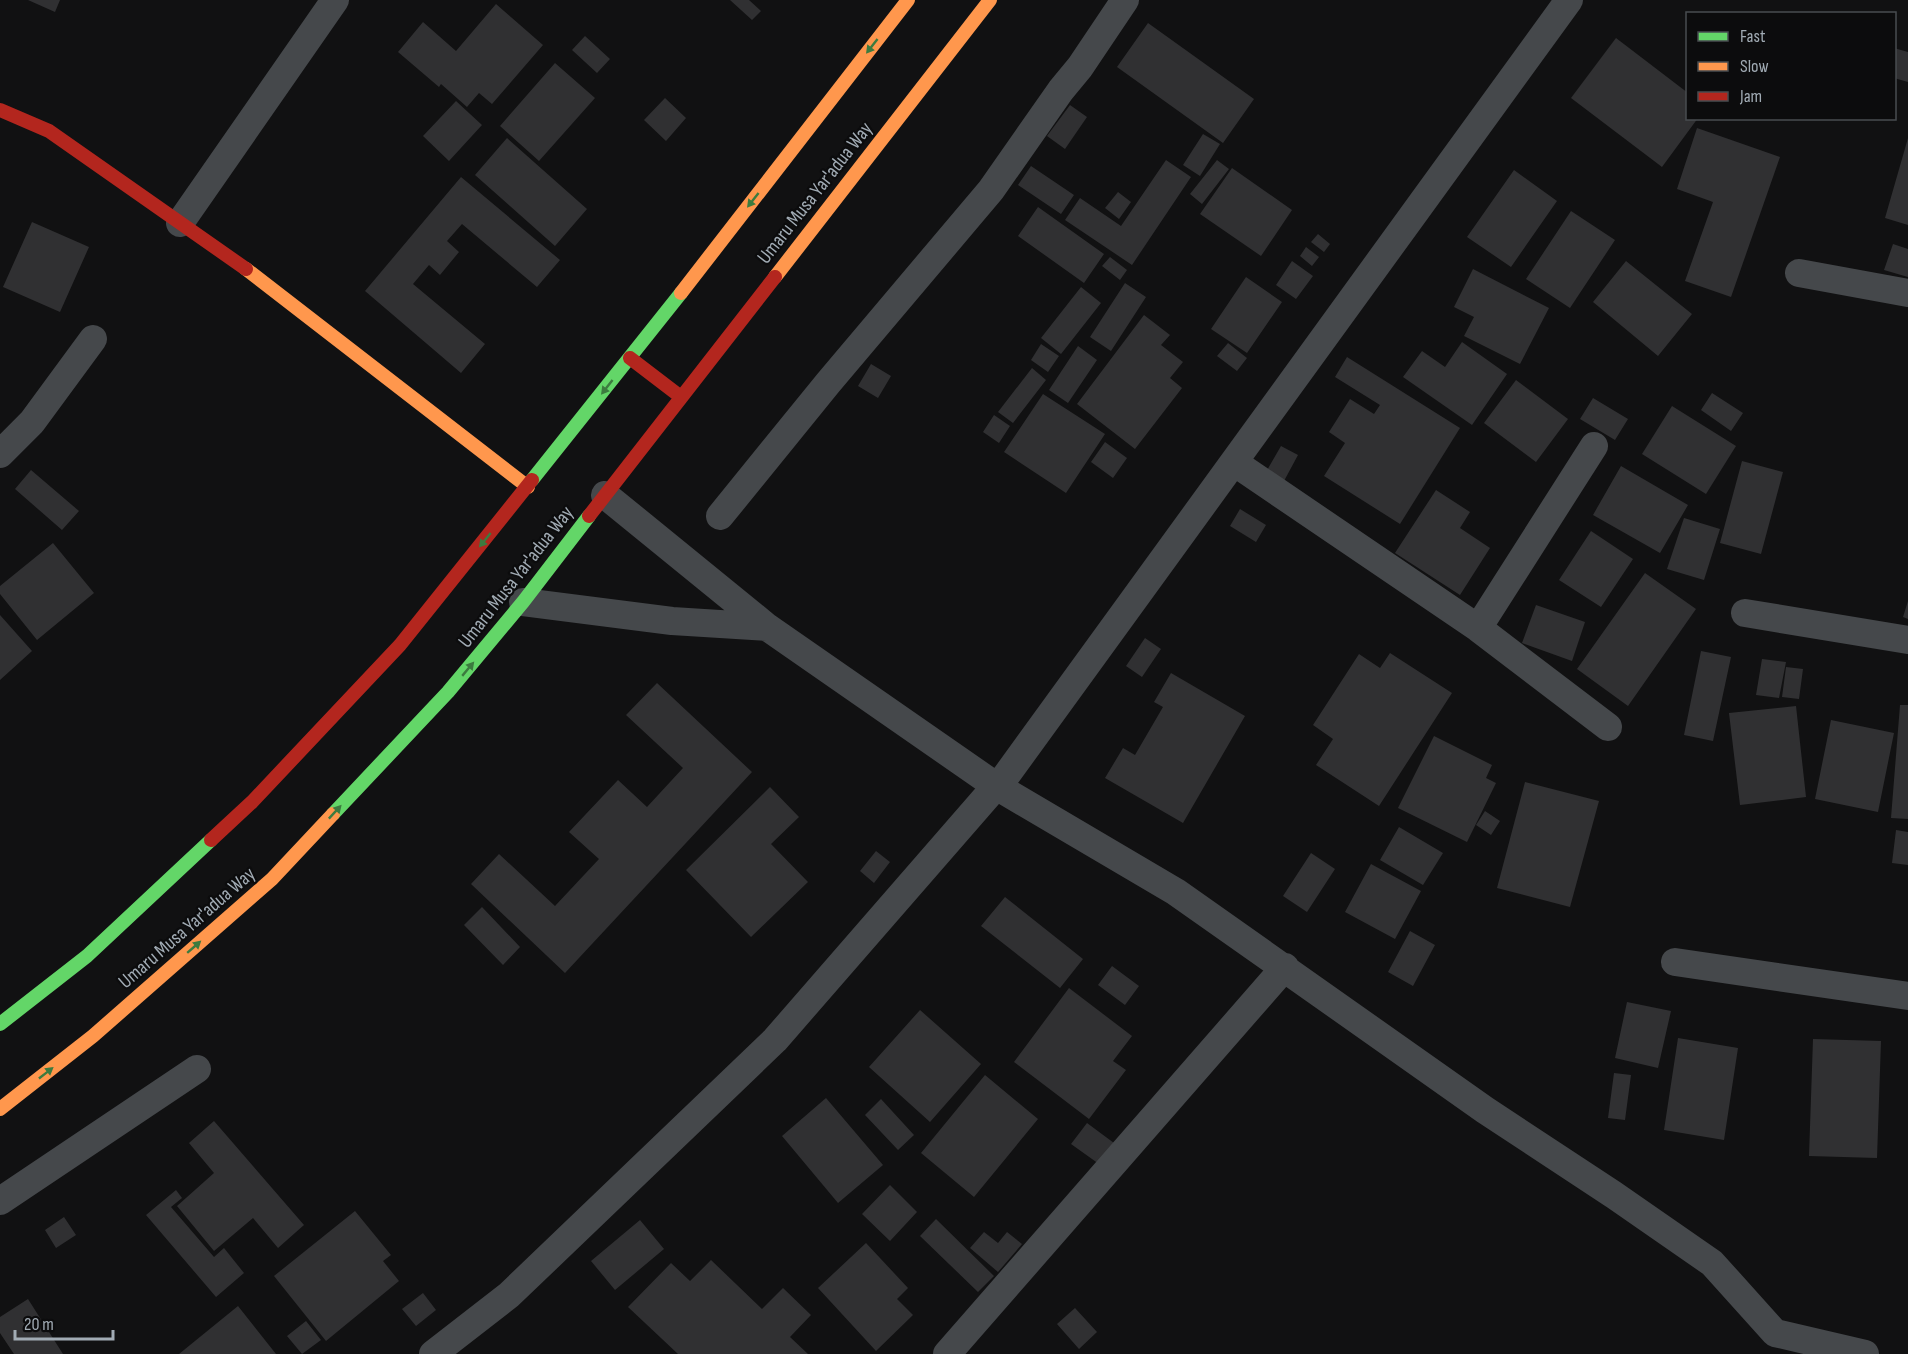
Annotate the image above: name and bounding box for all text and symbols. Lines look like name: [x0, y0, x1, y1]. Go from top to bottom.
legend: [1686, 12, 1896, 120]
text: Fast: [1740, 26, 1766, 47]
one-way arrow: [866, 38, 879, 54]
text: Slow: [1740, 56, 1769, 77]
text: Jam: [1739, 86, 1762, 107]
street label: Umaru Musa Yar'adua Way: [752, 117, 878, 269]
one-way arrow: [746, 192, 759, 208]
one-way arrow: [600, 379, 613, 395]
street label: Umaru Musa Yar'adua Way: [453, 501, 579, 653]
one-way arrow: [480, 532, 492, 547]
one-way arrow: [461, 661, 474, 677]
one-way arrow: [328, 805, 341, 820]
street label: Umaru Musa Yar'adua Way: [114, 862, 260, 994]
one-way arrow: [187, 940, 202, 954]
one-way arrow: [38, 1066, 54, 1079]
scale bar: [15, 1303, 112, 1341]
text: 20 m: [24, 1314, 54, 1335]

